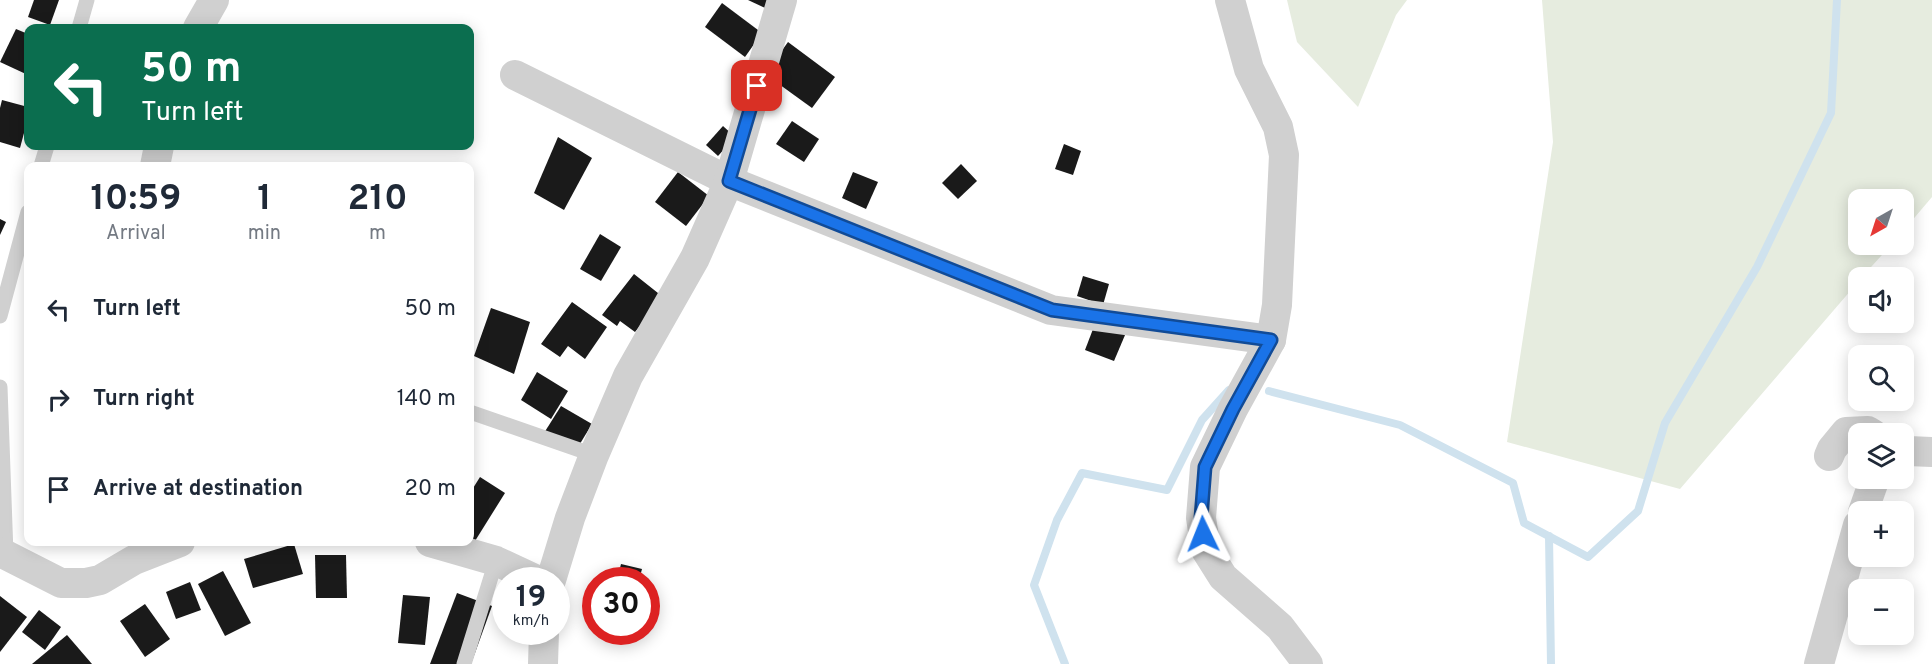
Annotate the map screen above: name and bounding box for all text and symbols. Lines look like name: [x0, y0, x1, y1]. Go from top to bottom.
text: 50 m: [141, 44, 242, 97]
icon: left: [42, 48, 120, 126]
pin: [731, 60, 782, 111]
icon: arrive: [740, 69, 773, 102]
text: Turn left: [141, 96, 243, 130]
text: 10:59: [90, 177, 181, 223]
text: 1: [257, 177, 272, 223]
text: 210: [347, 177, 408, 223]
north arrow: [1848, 189, 1914, 255]
map controls: [1848, 189, 1914, 645]
text: Arrival: [106, 221, 166, 247]
text: min: [248, 221, 281, 247]
text: m: [369, 221, 386, 247]
button: sound: [1848, 267, 1914, 333]
icon: left: [42, 293, 75, 326]
text: Turn left: [93, 296, 181, 323]
text: 50 m: [404, 296, 456, 323]
button: search: [1848, 345, 1914, 411]
icon: right: [42, 383, 75, 416]
text: Turn right: [93, 386, 195, 413]
text: 140 m: [397, 386, 456, 413]
button: layers: [1848, 423, 1914, 489]
icon: arrive: [42, 473, 75, 506]
text: Arrive at destination: [93, 476, 303, 503]
text: 20 m: [405, 476, 456, 503]
button: +: [1848, 501, 1914, 567]
position arrow: [1171, 502, 1235, 566]
speed limit sign: 30: [582, 567, 660, 645]
button: −: [1848, 579, 1914, 645]
text: 19: [516, 580, 546, 617]
text: km/h: [513, 612, 549, 631]

